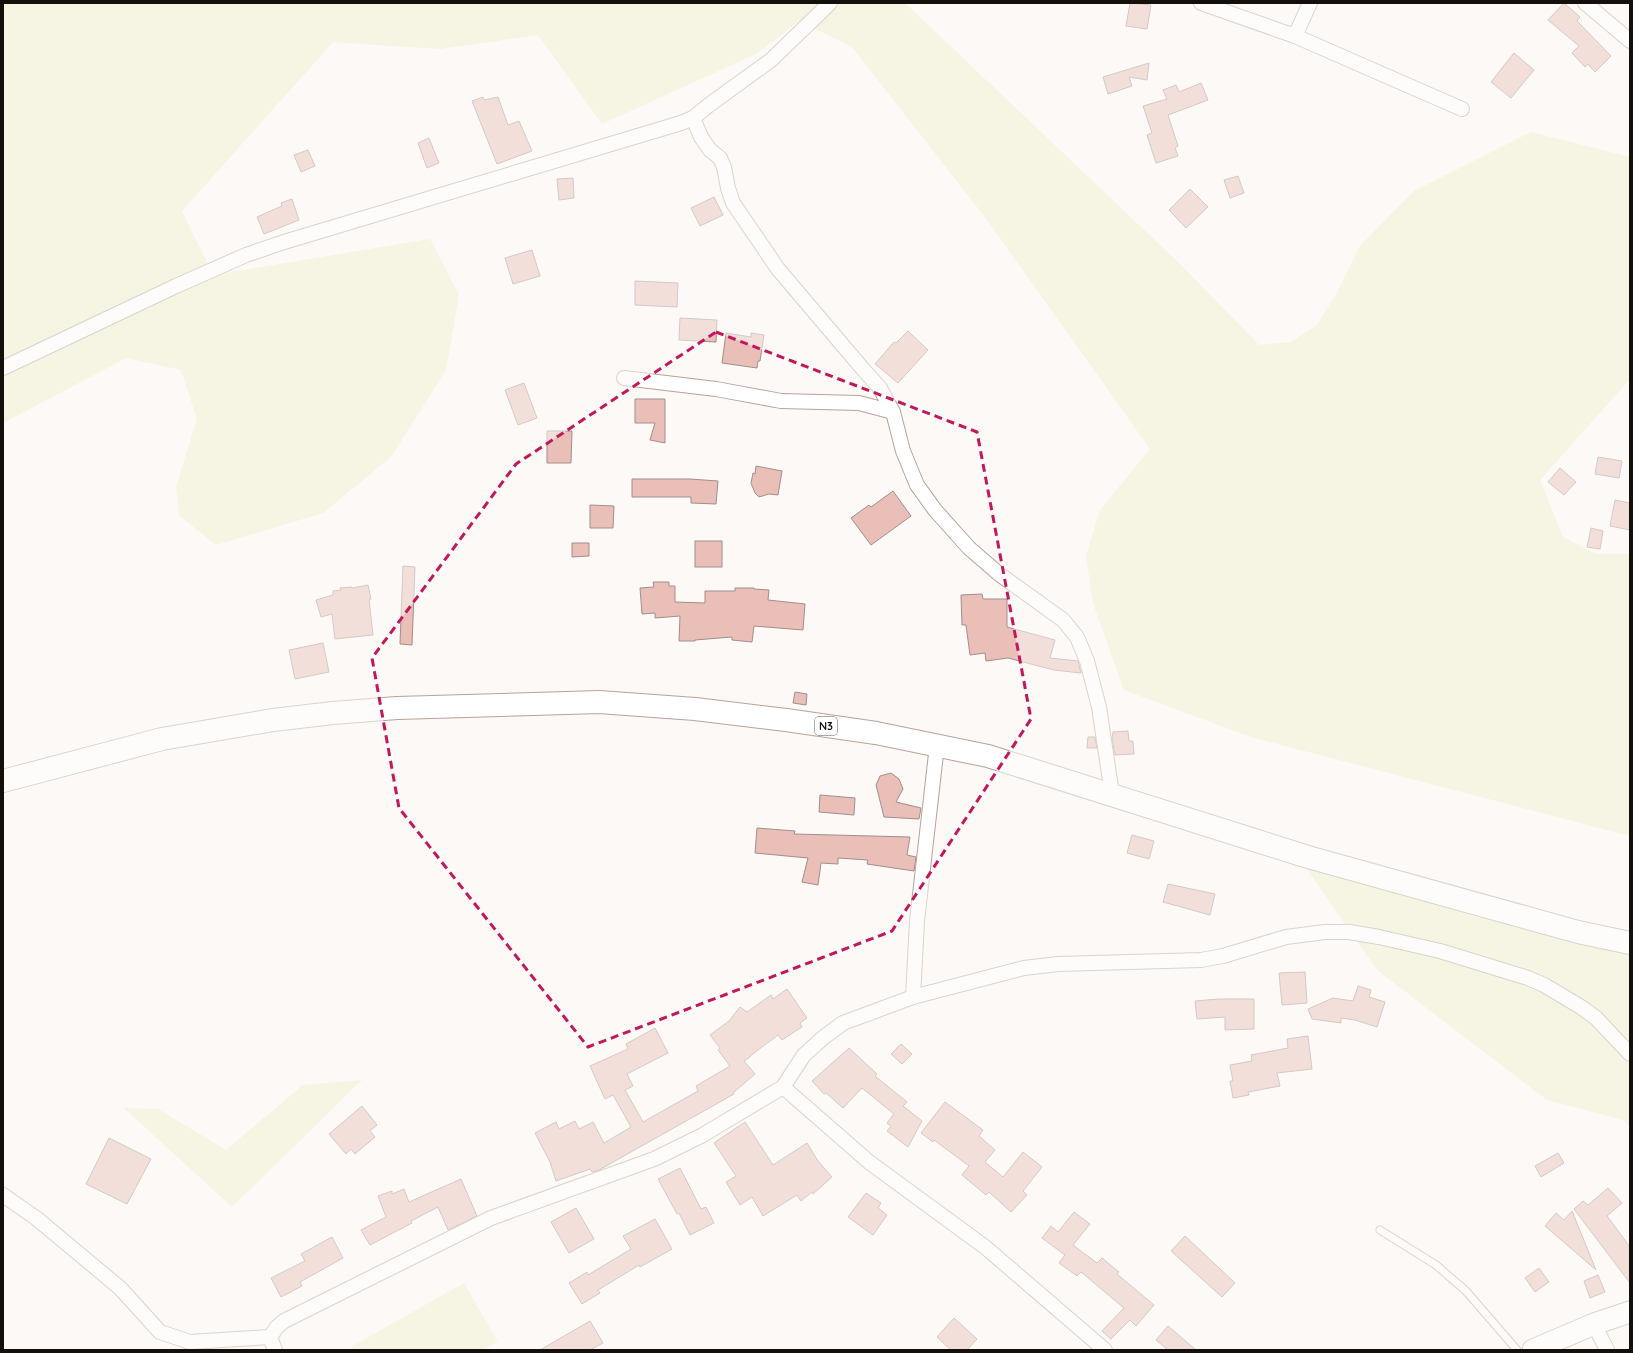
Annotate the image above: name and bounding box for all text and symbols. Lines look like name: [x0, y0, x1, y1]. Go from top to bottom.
road number: N3: [815, 717, 837, 735]

